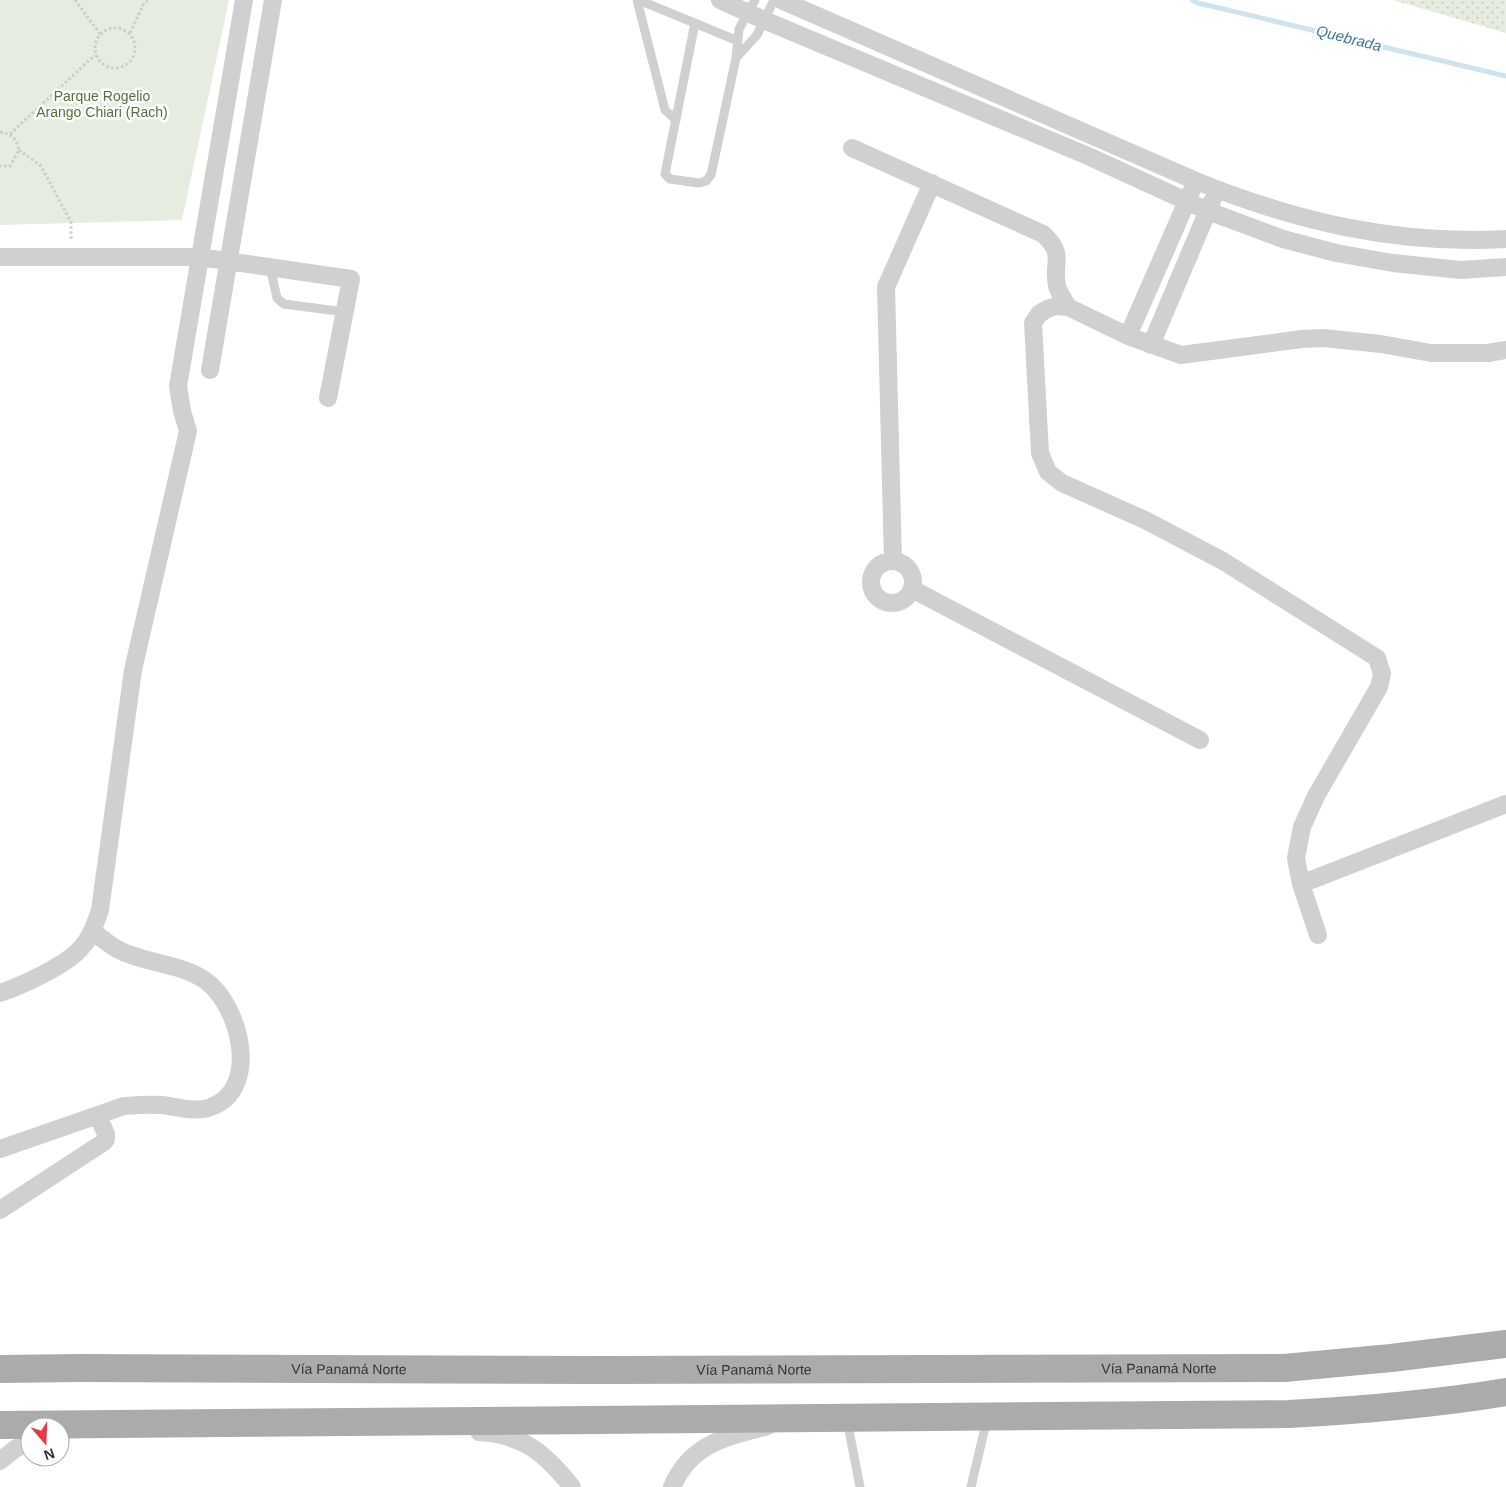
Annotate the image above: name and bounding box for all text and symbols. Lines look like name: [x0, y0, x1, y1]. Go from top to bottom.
water label: Quebrada: [1315, 22, 1383, 54]
park label: Parque Rogelio Arango Chiari (Rach): [36, 88, 168, 120]
street label: Vía Panamá Norte: [1101, 1360, 1217, 1377]
street label: Vía Panamá Norte: [291, 1361, 407, 1377]
street label: Vía Panamá Norte: [696, 1361, 812, 1378]
north arrow: [20, 1417, 70, 1467]
text: N: [42, 1445, 57, 1464]

